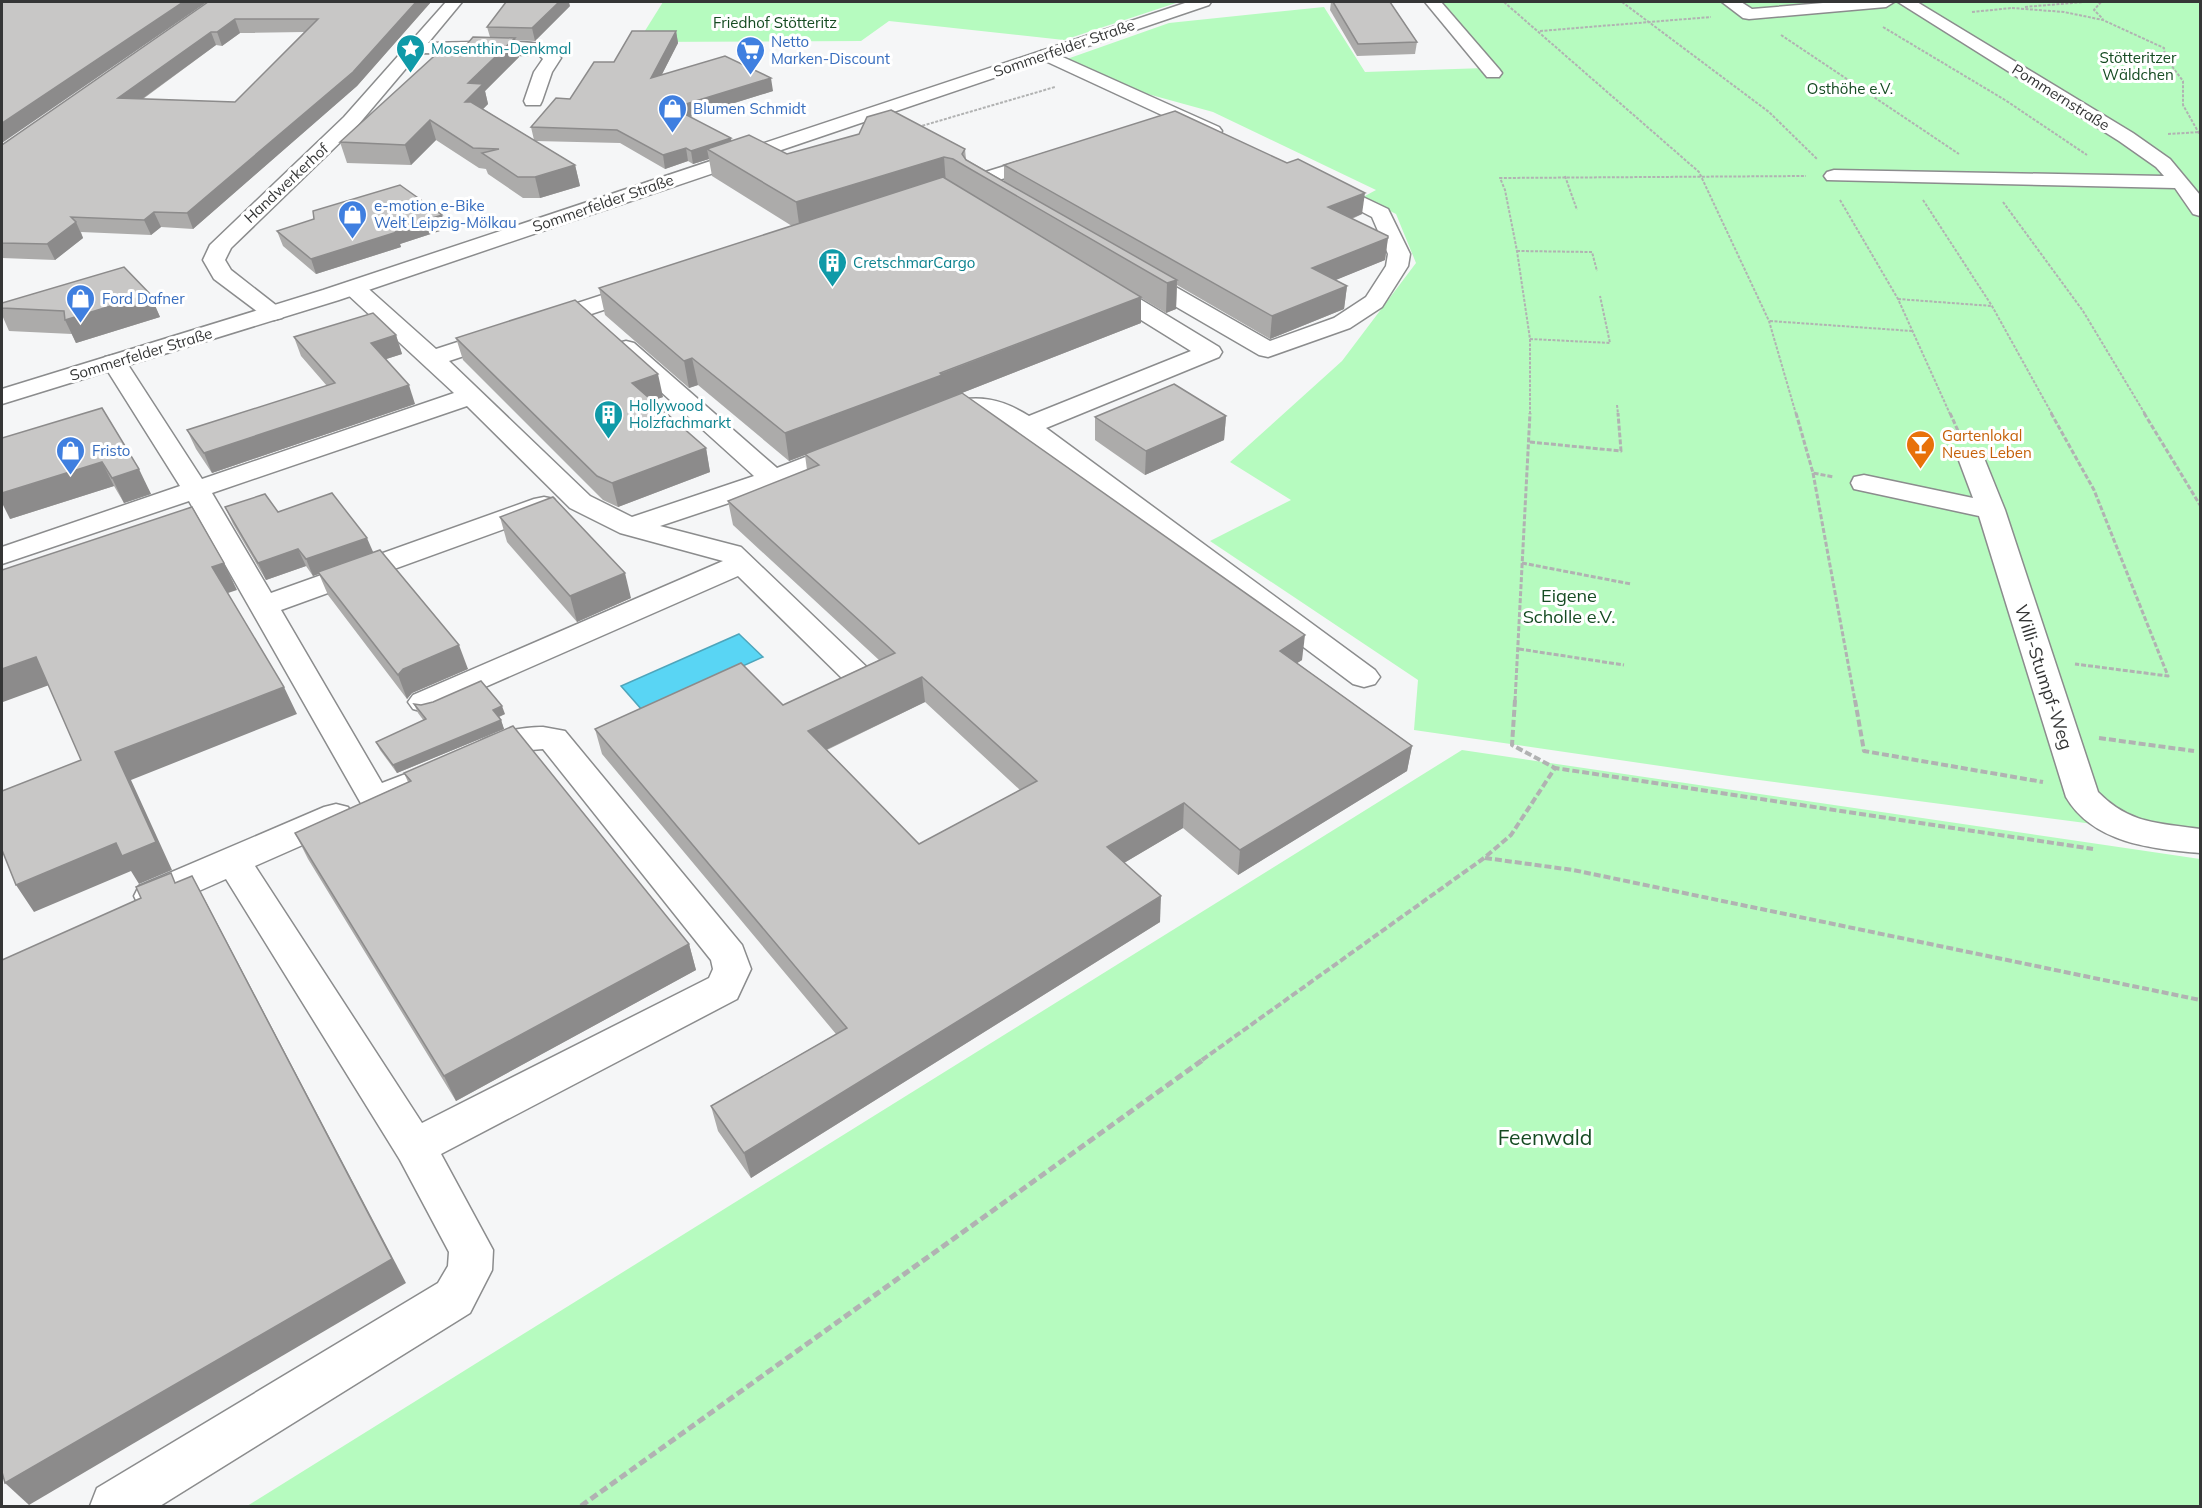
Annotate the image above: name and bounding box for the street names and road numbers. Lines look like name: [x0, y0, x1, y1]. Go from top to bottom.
street label: Sommerfelder Straße: [991, 15, 1137, 81]
street label: Pommernstraße: [2009, 59, 2113, 135]
street label: Handwerkerhof: [240, 138, 333, 227]
street label: Sommerfelder Straße: [530, 170, 676, 236]
street label: Sommerfelder Straße: [67, 323, 215, 385]
street label: Willi-Stumpf-Weg: [2010, 602, 2078, 752]

